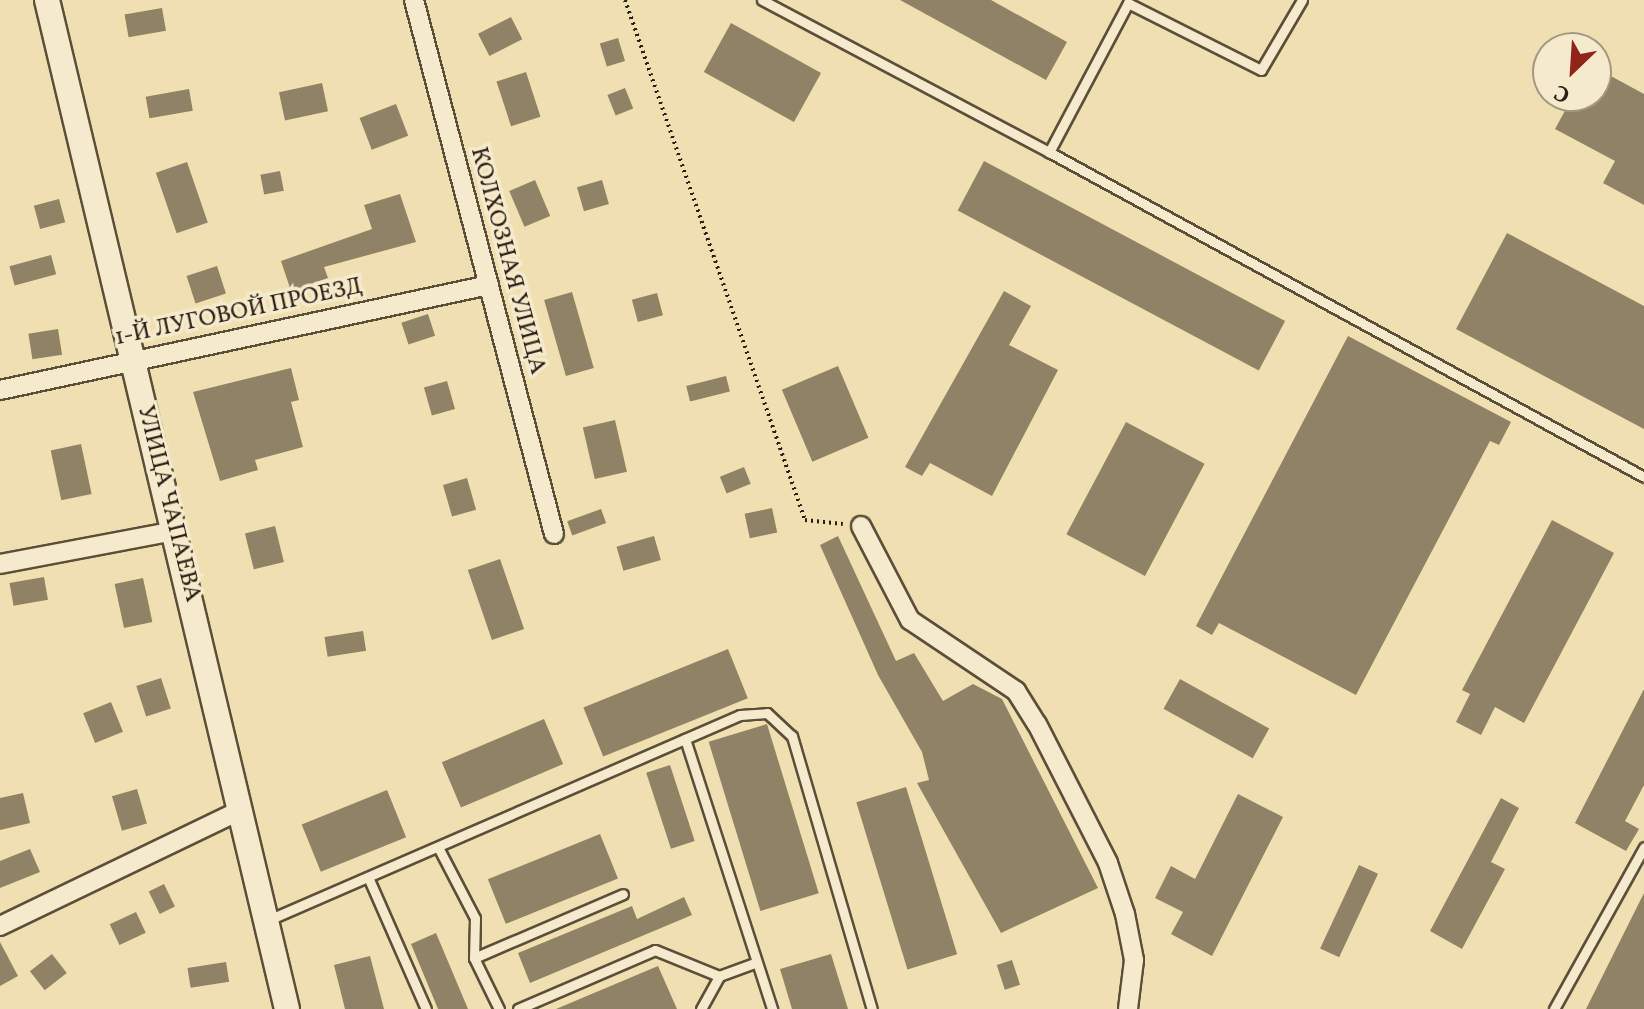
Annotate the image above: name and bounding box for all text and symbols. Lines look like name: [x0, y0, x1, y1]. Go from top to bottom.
north arrow: [1532, 32, 1612, 112]
text: С: [1550, 75, 1575, 109]
street label: КОЛХОЗНАЯ УЛИЦА: [463, 144, 551, 378]
street label: 1-Й ЛУГОВОЙ ПРОЕЗД: [112, 273, 366, 353]
street label: УЛИЦА ЧАПАЕВА: [130, 403, 206, 605]

